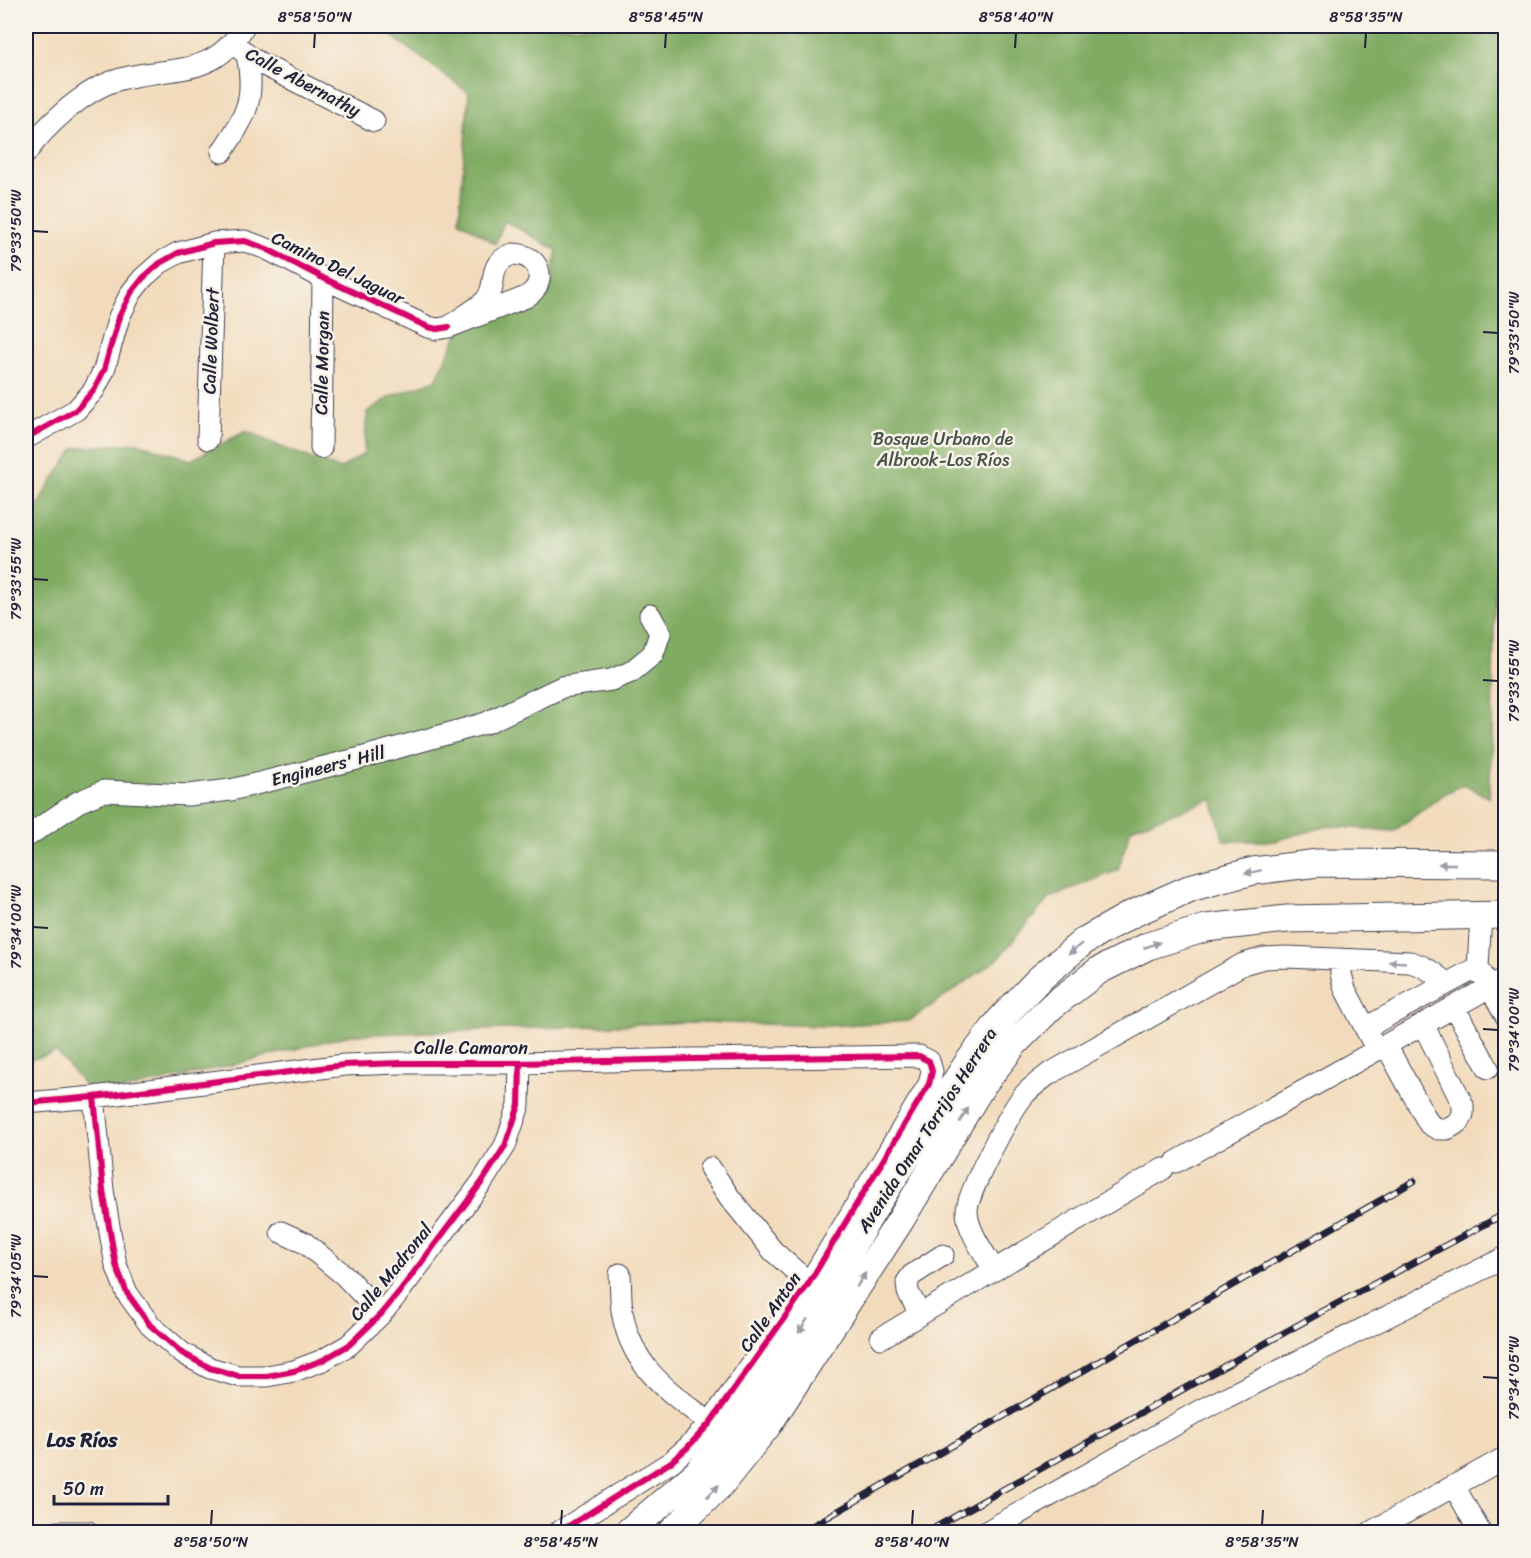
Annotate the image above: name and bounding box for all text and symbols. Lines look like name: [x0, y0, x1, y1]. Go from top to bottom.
text: 8°58'50"N: [278, 4, 353, 30]
text: 8°58'45"N: [629, 4, 704, 30]
text: 8°58'40"N: [979, 4, 1054, 30]
text: 8°58'35"N: [1329, 4, 1403, 30]
street label: Calle Abernathy: [240, 38, 367, 126]
text: 79°33'50"W: [3, 189, 29, 272]
street label: Camino Del Jaguar: [266, 222, 412, 315]
street label: Calle Wolbert: [193, 287, 229, 395]
text: 79°33'50"W: [1501, 291, 1527, 374]
street label: Calle Morgan: [305, 310, 339, 415]
park label: Bosque Urbano de Albrook-Los Ríos: [873, 423, 1014, 476]
text: 79°33'55"W: [3, 537, 29, 620]
text: 79°33'55"W: [1501, 639, 1527, 722]
street label: Engineers' Hill: [268, 736, 389, 796]
one-way arrow: [1438, 859, 1457, 869]
one-way arrow: [1243, 868, 1262, 877]
text: 79°34'00"W: [3, 884, 29, 969]
one-way arrow: [1143, 940, 1161, 950]
one-way arrow: [1068, 942, 1083, 955]
one-way arrow: [1387, 957, 1406, 966]
text: 79°34'00"W: [1501, 987, 1527, 1072]
street label: Avenida Omar Torrijos Herrera: [848, 1021, 1006, 1240]
street label: Calle Camaron: [414, 1032, 528, 1064]
one-way arrow: [959, 1107, 970, 1123]
street label: Calle Madronal: [341, 1215, 441, 1328]
text: 79°34'05"W: [3, 1234, 29, 1318]
street label: Calle Anton: [730, 1265, 810, 1359]
one-way arrow: [855, 1273, 867, 1289]
one-way arrow: [798, 1318, 809, 1334]
text: 79°34'05"W: [1501, 1336, 1527, 1420]
district label: Los Ríos: [47, 1423, 118, 1458]
scale bar: [54, 1468, 168, 1506]
text: 50 m: [63, 1473, 104, 1505]
one-way arrow: [706, 1485, 720, 1499]
text: 8°58'50"N: [174, 1529, 249, 1555]
text: 8°58'45"N: [524, 1529, 599, 1555]
text: 8°58'40"N: [875, 1529, 950, 1555]
text: 8°58'35"N: [1225, 1529, 1299, 1555]

